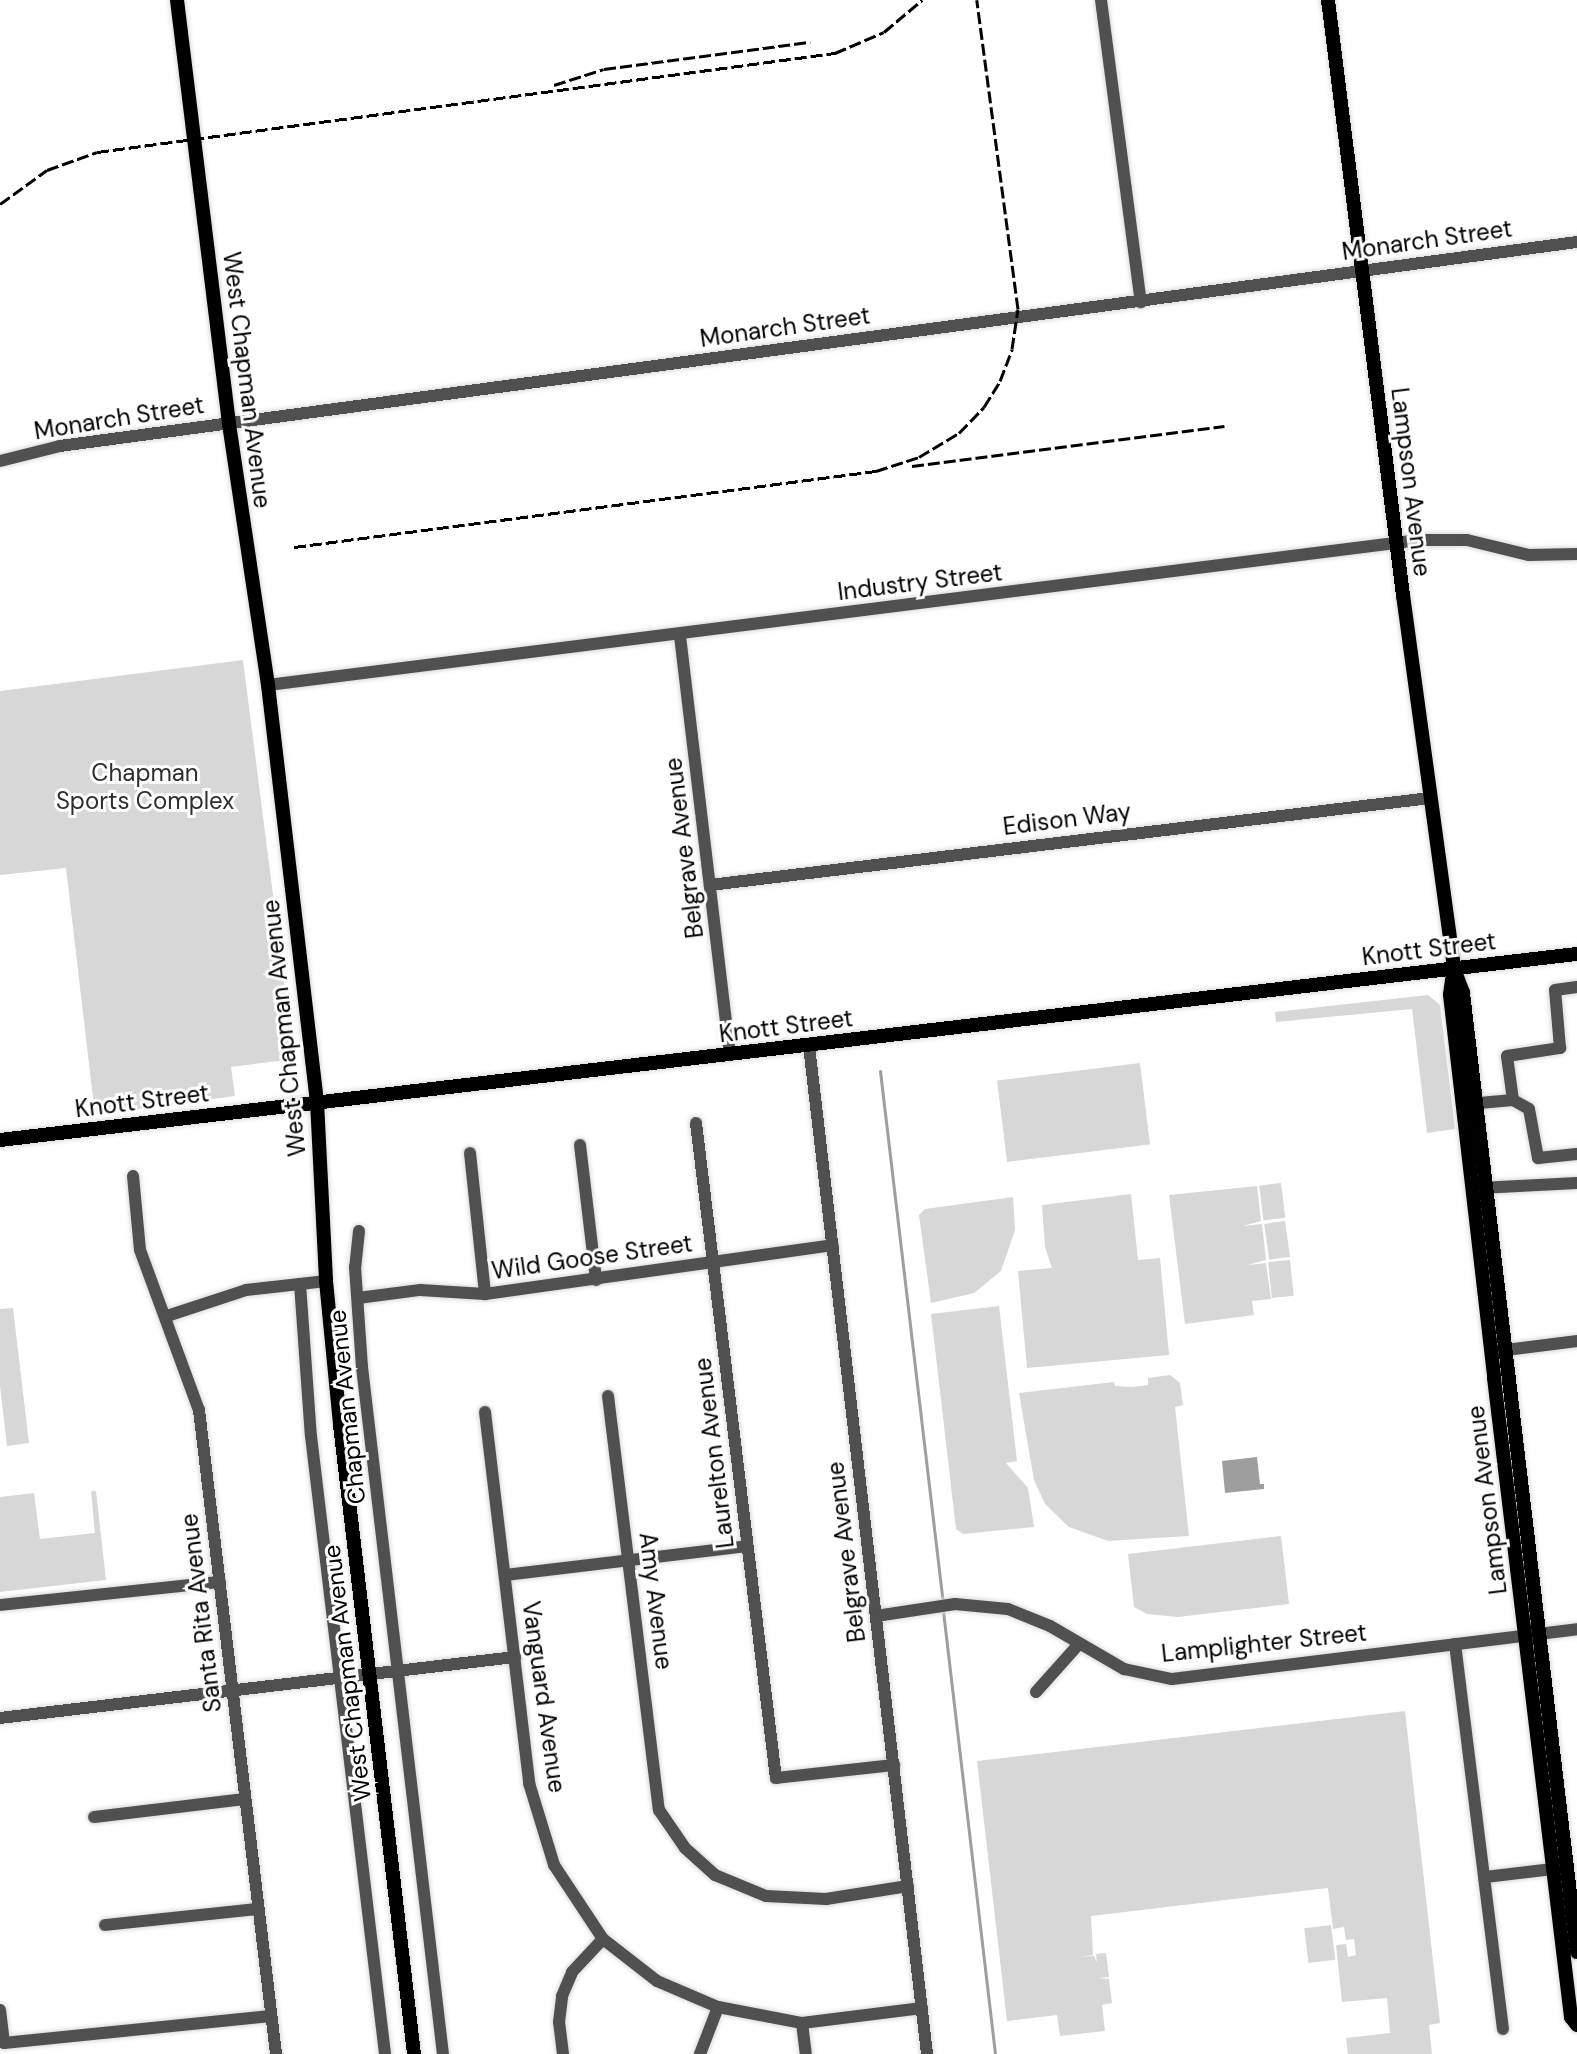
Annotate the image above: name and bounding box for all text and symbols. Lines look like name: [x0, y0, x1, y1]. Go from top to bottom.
street label: Monarch Street: [1340, 214, 1514, 266]
street label: West Chapman Avenue: [217, 250, 277, 510]
street label: Monarch Street: [698, 301, 872, 353]
street label: Lampson Avenue: [1385, 386, 1437, 578]
street label: Monarch Street: [32, 390, 206, 446]
street label: Industry Street: [836, 558, 1004, 606]
street label: Belgrave Avenue: [659, 756, 709, 940]
park label: Chapman Sports Complex: [56, 759, 234, 815]
street label: Edison Way: [1001, 797, 1133, 841]
street label: West Chapman Avenue: [256, 898, 312, 1158]
street label: Knott Street: [1360, 926, 1498, 972]
street label: Knott Street: [717, 1003, 855, 1049]
street label: Knott Street: [73, 1078, 211, 1124]
street label: Wild Goose Street: [490, 1229, 694, 1285]
street label: Chapman Avenue: [322, 1308, 372, 1506]
street label: Laurelton Avenue: [688, 1356, 740, 1550]
street label: Lampson Avenue: [1461, 1404, 1513, 1596]
street label: Belgrave Avenue: [821, 1460, 871, 1644]
street label: Santa Rita Avenue: [175, 1512, 227, 1714]
street label: Amy Avenue: [633, 1531, 679, 1671]
street label: West Chapman Avenue: [317, 1543, 377, 1803]
street label: Vanguard Avenue: [516, 1599, 572, 1795]
street label: Lamplighter Street: [1160, 1618, 1368, 1668]

